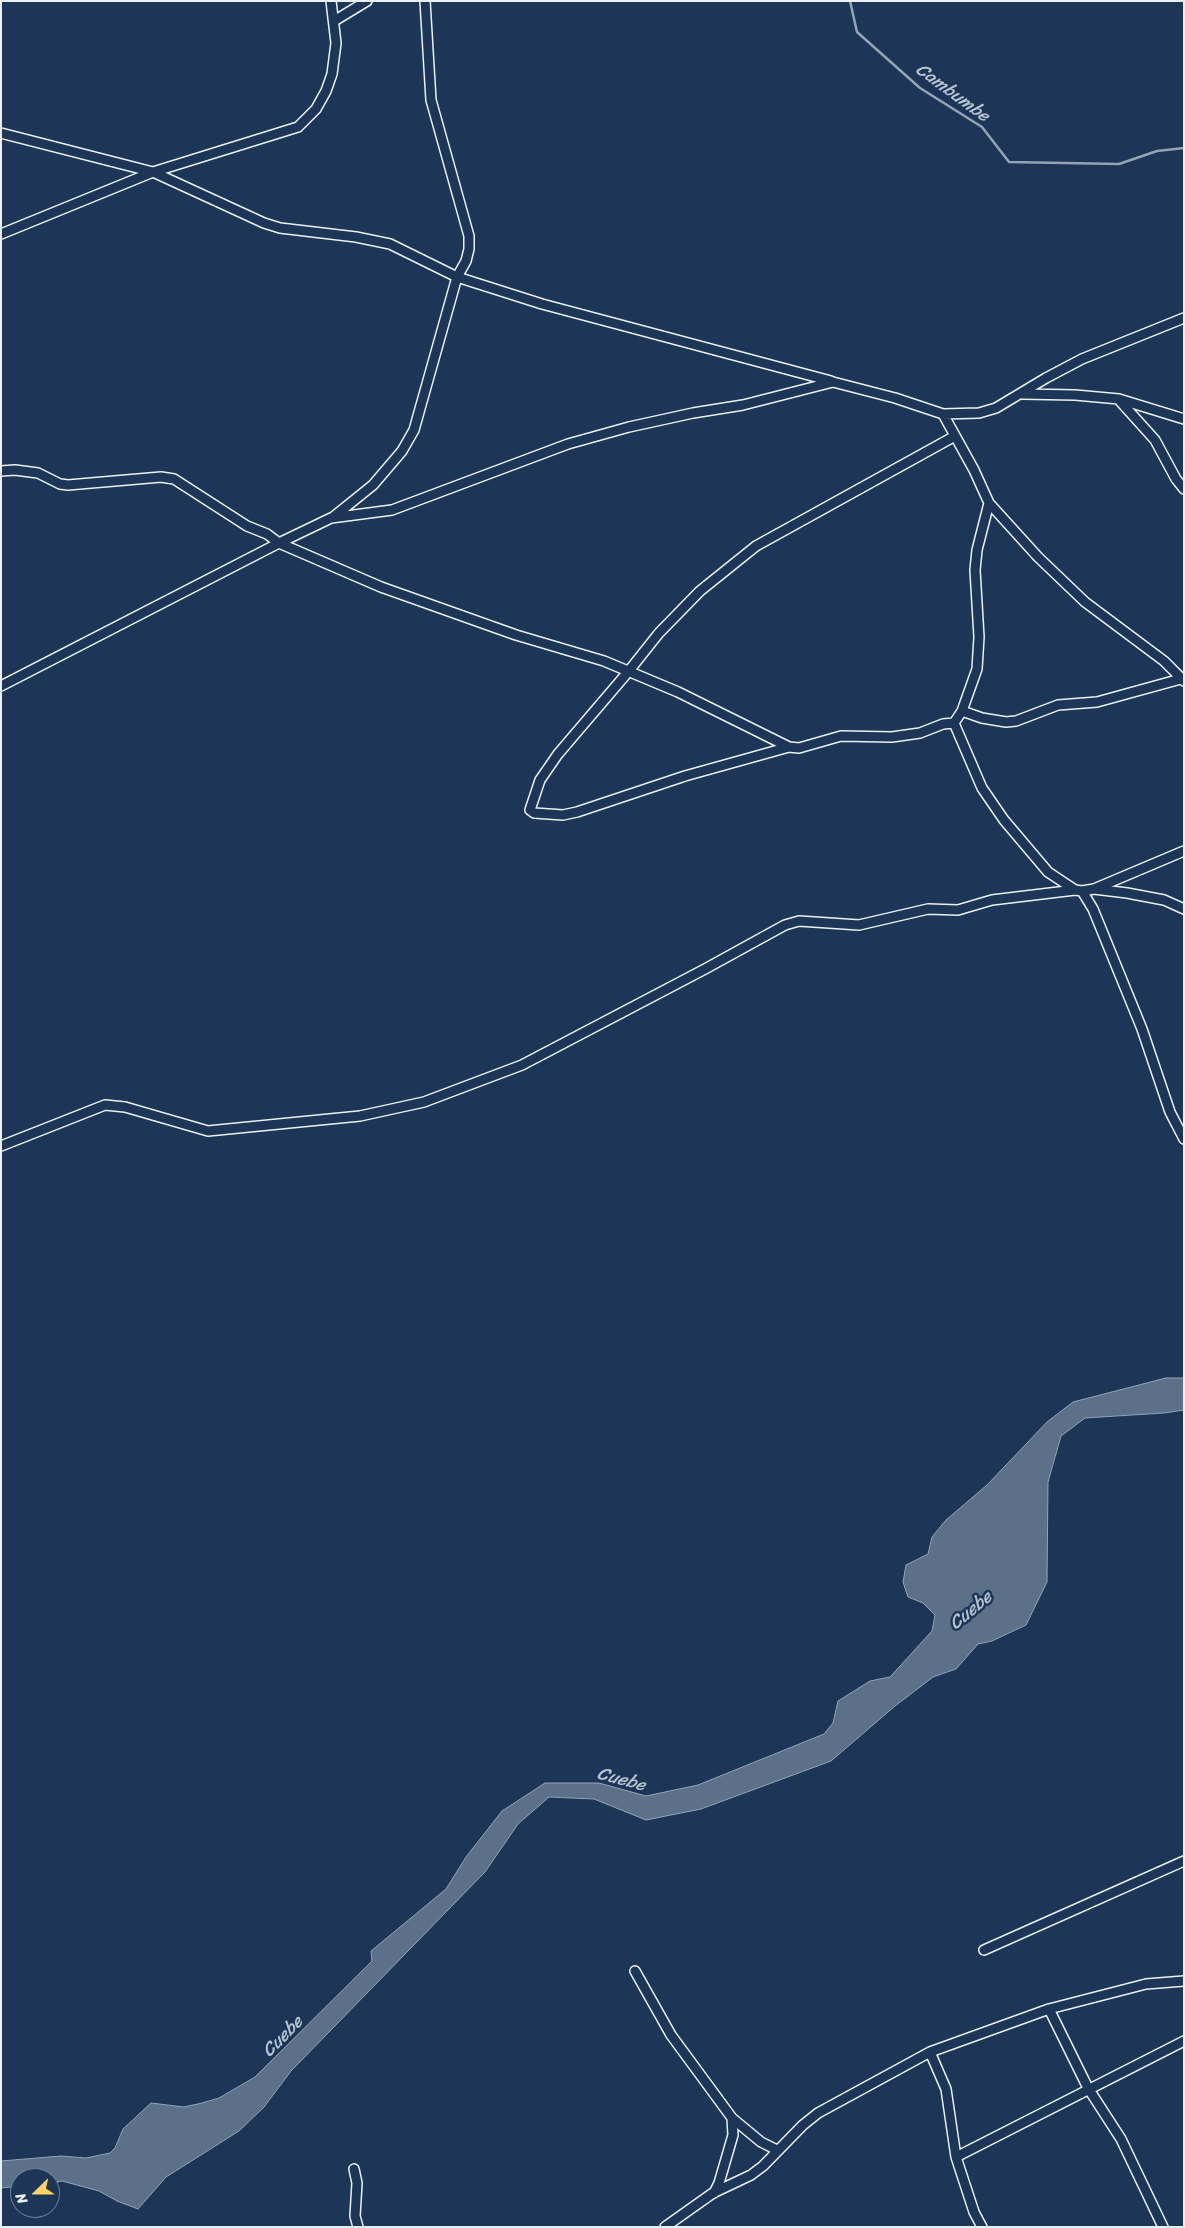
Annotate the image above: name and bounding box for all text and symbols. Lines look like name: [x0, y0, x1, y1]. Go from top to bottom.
water label: Cambumbe: [911, 59, 993, 127]
water label: Cuebe: [945, 1587, 997, 1635]
water label: Cuebe: [595, 1763, 647, 1797]
water label: Cuebe: [258, 2012, 308, 2062]
north arrow: [10, 2168, 60, 2218]
text: N: [8, 2189, 35, 2208]

